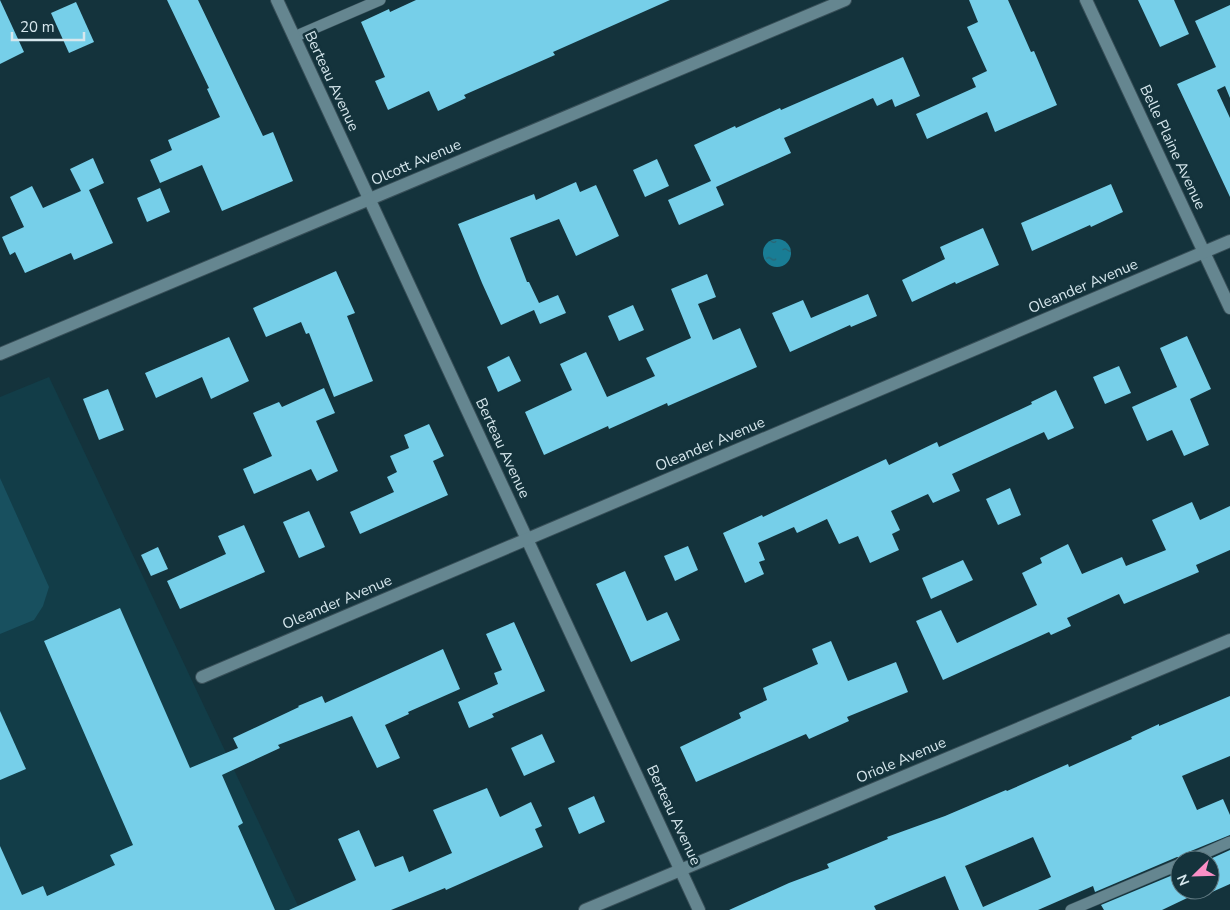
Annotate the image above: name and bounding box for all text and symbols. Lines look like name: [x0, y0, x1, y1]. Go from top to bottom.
scale bar: [12, 10, 85, 42]
text: 20 m: [20, 17, 55, 37]
street label: Berteau Avenue: [300, 28, 364, 134]
street label: Belle Plaine Avenue: [1135, 81, 1211, 213]
street label: Olcott Avenue: [368, 134, 464, 190]
street label: Oleander Avenue: [1025, 254, 1141, 318]
street label: Berteau Avenue: [471, 395, 535, 501]
street label: Oleander Avenue: [652, 412, 768, 476]
street label: Oleander Avenue: [279, 570, 395, 634]
street label: Oriole Avenue: [853, 732, 949, 788]
street label: Berteau Avenue: [642, 762, 706, 868]
north arrow: [1170, 850, 1220, 900]
text: N: [1173, 871, 1194, 888]

